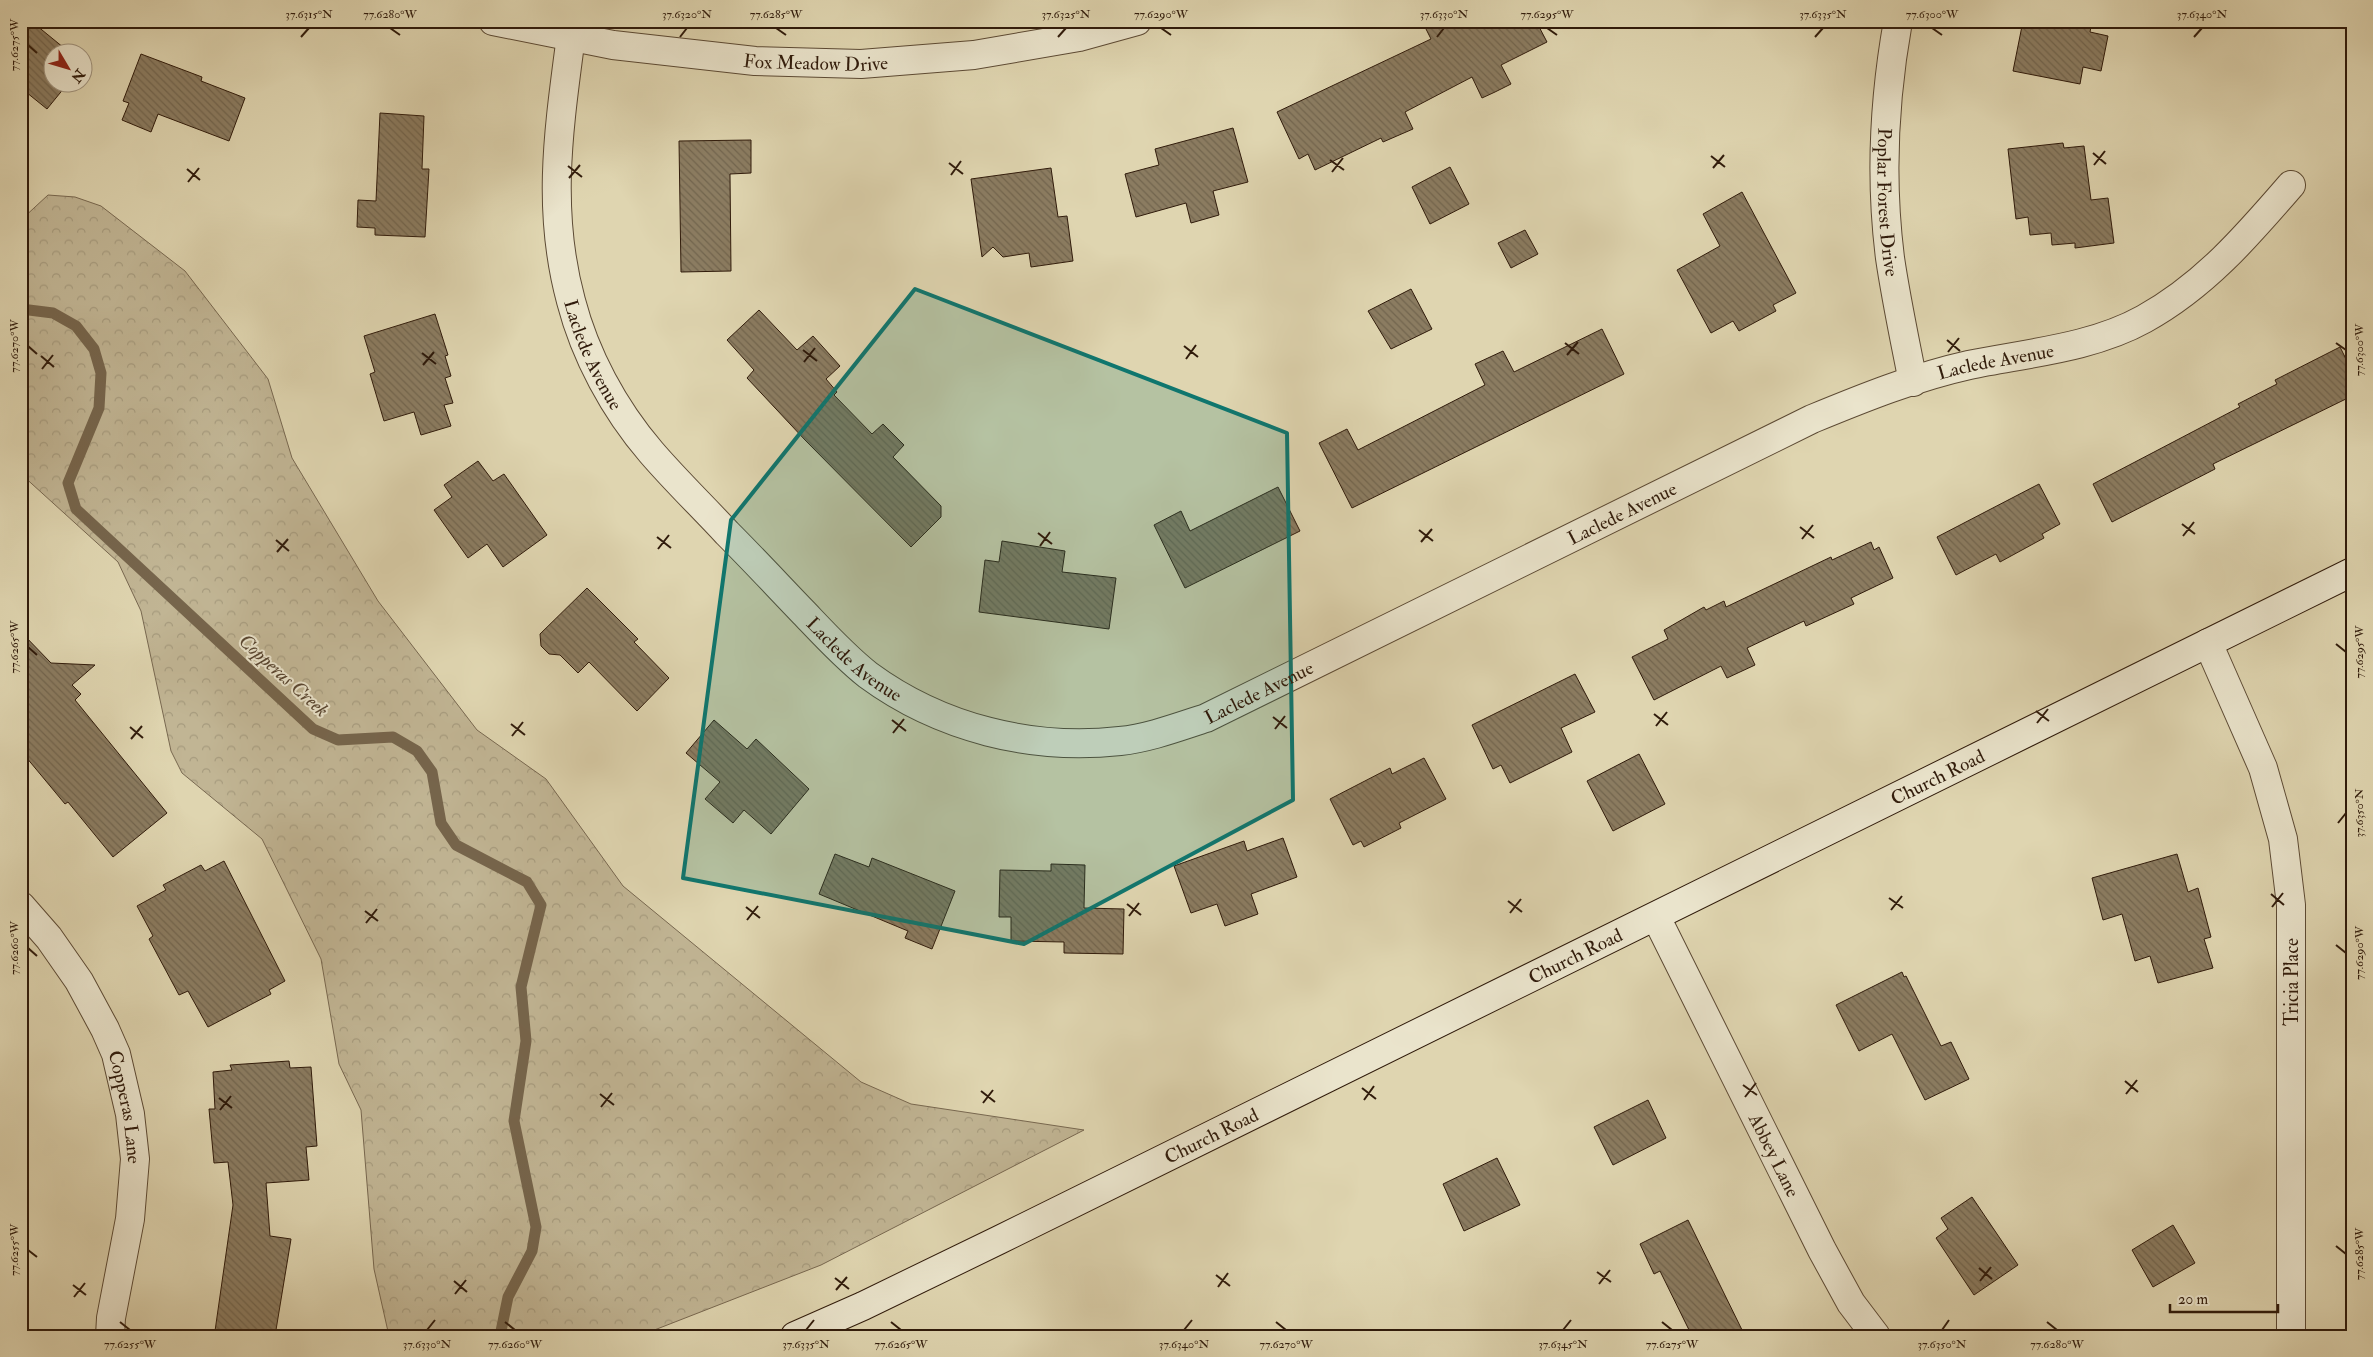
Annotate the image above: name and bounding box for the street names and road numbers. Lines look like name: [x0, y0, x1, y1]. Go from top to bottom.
street label: Fox Meadow Drive: [742, 49, 889, 77]
street label: Poplar Forest Drive: [1871, 127, 1904, 278]
street label: Laclede Avenue: [558, 297, 628, 415]
street label: Laclede Avenue: [1935, 339, 2056, 386]
street label: Laclede Avenue: [1564, 477, 1681, 551]
street label: Laclede Avenue: [801, 612, 906, 707]
street label: Laclede Avenue: [1201, 656, 1318, 730]
street label: Church Road: [1887, 744, 1989, 811]
street label: Church Road: [1525, 923, 1627, 990]
street label: Tricia Place: [2280, 938, 2304, 1026]
street label: Copperas Lane: [103, 1048, 146, 1165]
street label: Church Road: [1160, 1103, 1263, 1170]
street label: Abbey Lane: [1742, 1109, 1805, 1201]

